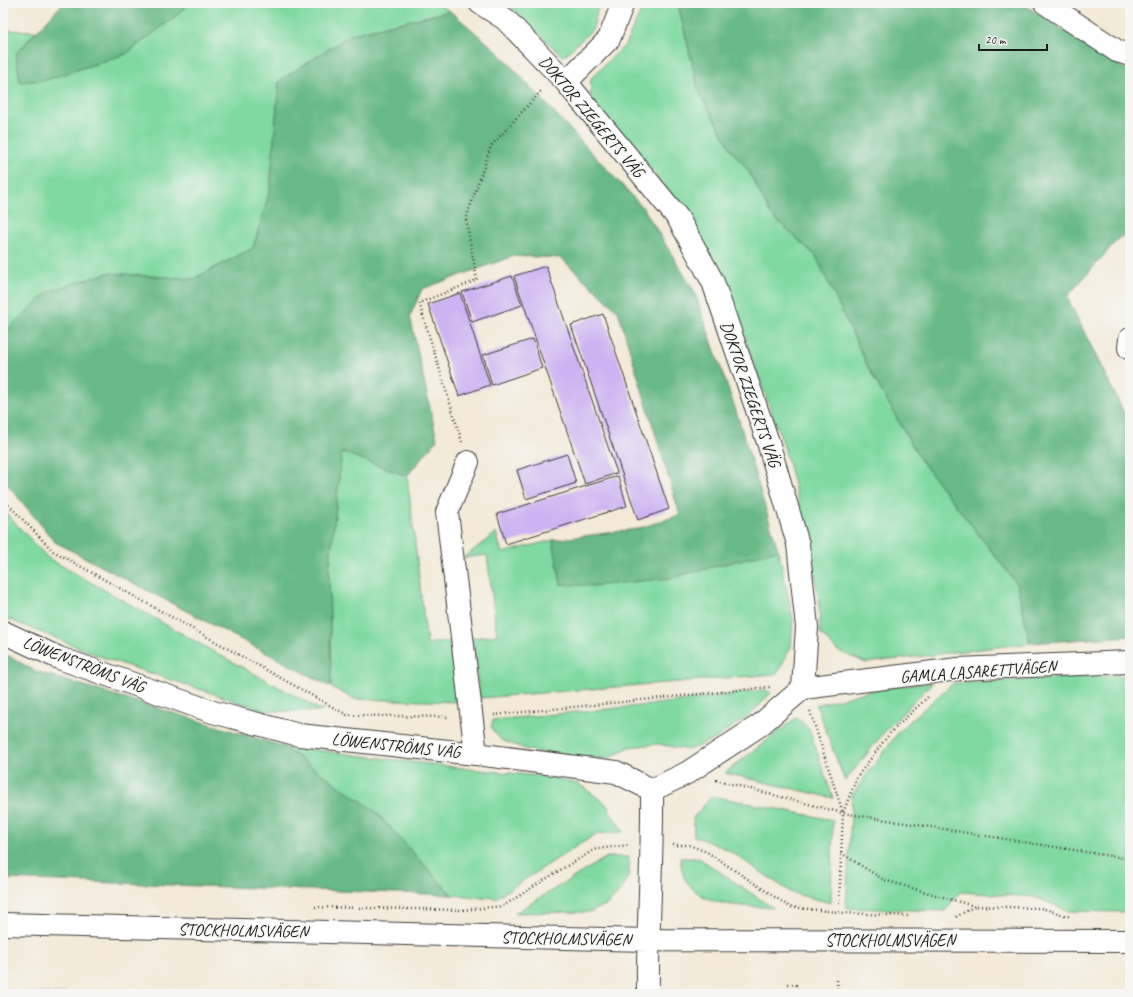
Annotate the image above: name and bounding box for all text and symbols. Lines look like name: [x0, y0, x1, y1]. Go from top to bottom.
scale bar: [979, 26, 1047, 52]
text: 20 m: [985, 32, 1007, 48]
street label: DOKTOR ZIEGERTS VÄG: [535, 51, 650, 183]
street label: DOKTOR ZIEGERTS VÄG: [716, 319, 786, 471]
street label: LÖWENSTRÖMS VÄG: [20, 632, 149, 698]
street label: GAMLA LASARETTVÄGEN: [899, 655, 1059, 687]
street label: LÖWENSTRÖMS VÄG: [331, 728, 463, 763]
street label: STOCKHOLMSVÄGEN: [178, 919, 311, 942]
street label: STOCKHOLMSVÄGEN: [501, 927, 634, 950]
street label: STOCKHOLMSVÄGEN: [825, 930, 957, 951]

